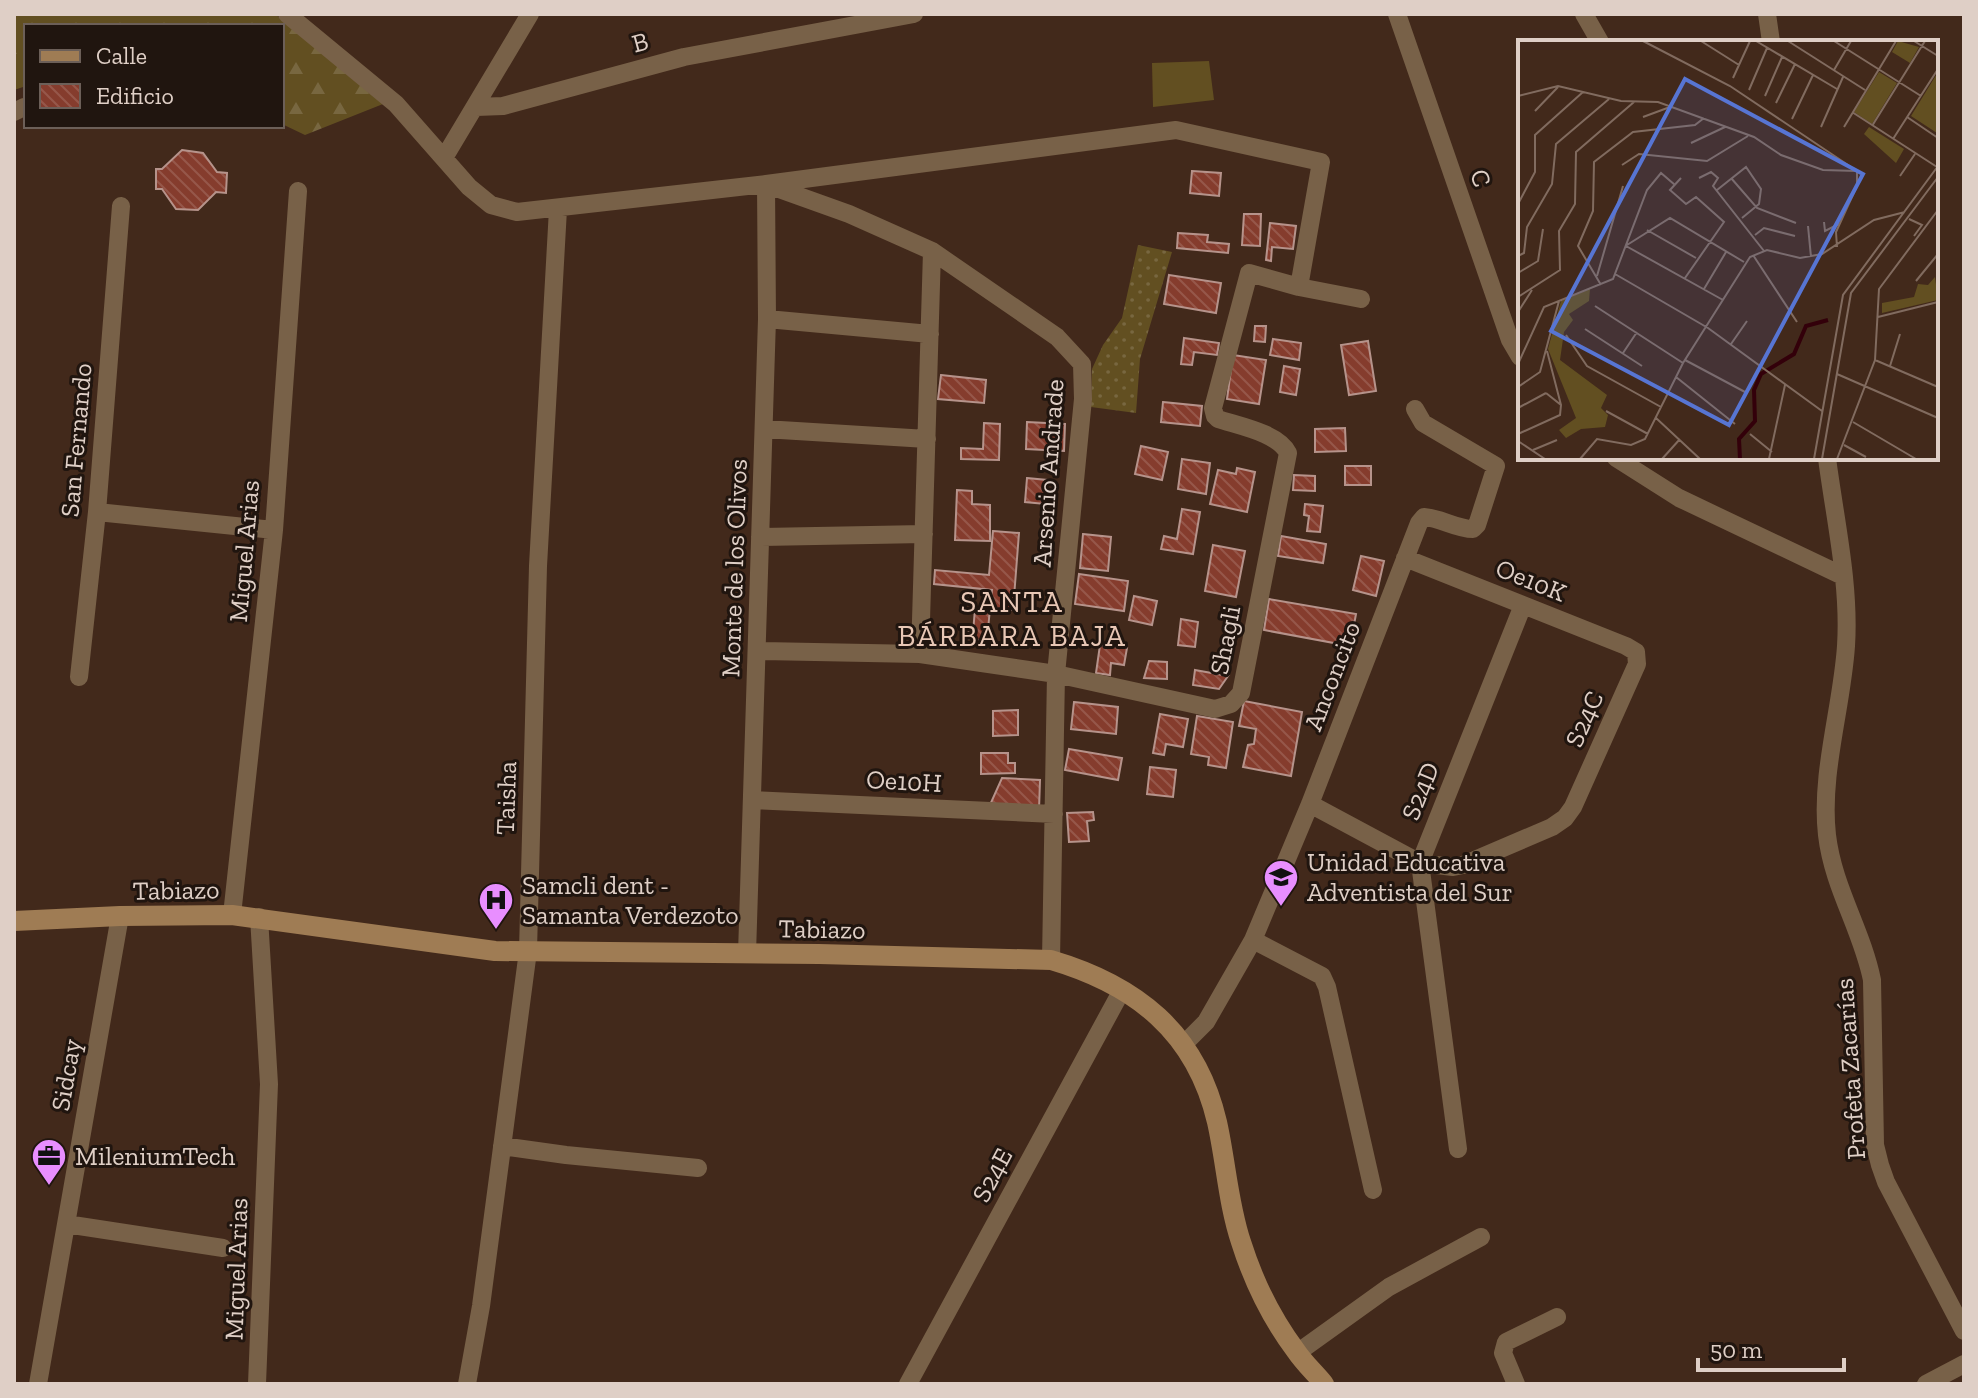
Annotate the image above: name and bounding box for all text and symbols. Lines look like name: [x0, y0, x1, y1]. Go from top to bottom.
legend: [24, 24, 284, 128]
street label: B: [628, 25, 652, 59]
inset map: [1518, 40, 1938, 460]
text: Calle: [96, 41, 147, 70]
text: Edificio: [96, 81, 174, 110]
street label: C: [1463, 165, 1499, 191]
street label: San Fernando: [53, 362, 99, 518]
street label: Arsenio Andrade: [1025, 378, 1071, 568]
street label: Monte de los Olivos: [714, 458, 754, 678]
street label: Miguel Arias: [222, 479, 266, 623]
street label: Oe10K: [1491, 552, 1571, 609]
district label: SANTA BÁRBARA BAJA: [897, 584, 1127, 654]
street label: Shagli: [1203, 603, 1247, 677]
street label: Anconcito: [1297, 617, 1367, 735]
street label: S24C: [1558, 686, 1610, 752]
street label: S24D: [1394, 757, 1446, 825]
street label: Taisha: [489, 760, 523, 835]
street label: Oe10H: [865, 763, 943, 799]
place label: Unidad Educativa Adventista del Sur: [1307, 846, 1513, 908]
school or university icon: Unidad Educativa Adventista del Sur: [1262, 858, 1300, 908]
place label: Samcli dent - Samanta Verdezoto: [522, 869, 739, 931]
street label: Tabiazo: [132, 873, 220, 907]
hospital icon: Samcli dent - Samanta Verdezoto: [477, 881, 515, 931]
street label: Tabiazo: [778, 912, 866, 946]
street label: Profeta Zacarías: [1828, 977, 1872, 1161]
street label: Sidcay: [44, 1036, 88, 1114]
office icon: MileniumTech: [30, 1137, 68, 1187]
place label: MileniumTech: [75, 1140, 236, 1172]
street label: S24E: [965, 1143, 1019, 1207]
street label: Miguel Arias: [218, 1197, 254, 1341]
scale bar: [1698, 1322, 1844, 1372]
text: 50 m: [1710, 1335, 1763, 1364]

